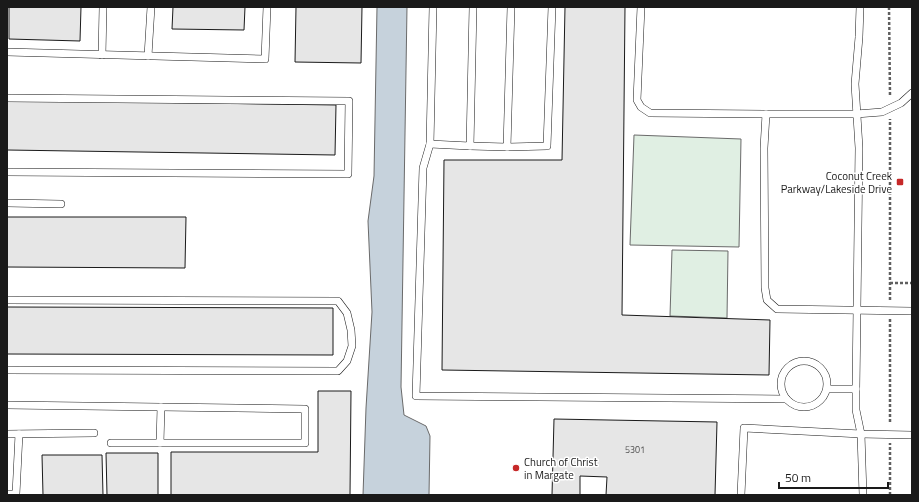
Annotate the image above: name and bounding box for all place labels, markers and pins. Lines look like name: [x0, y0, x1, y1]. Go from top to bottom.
place label: Coconut Creek Parkway/Lakeside Drive: [781, 168, 893, 197]
marker: Coconut Creek Parkway/Lakeside Drive: [895, 177, 905, 187]
place label: Church of Christ in Margate: [524, 454, 598, 483]
marker: Church of Christ in Margate: [511, 463, 521, 473]

